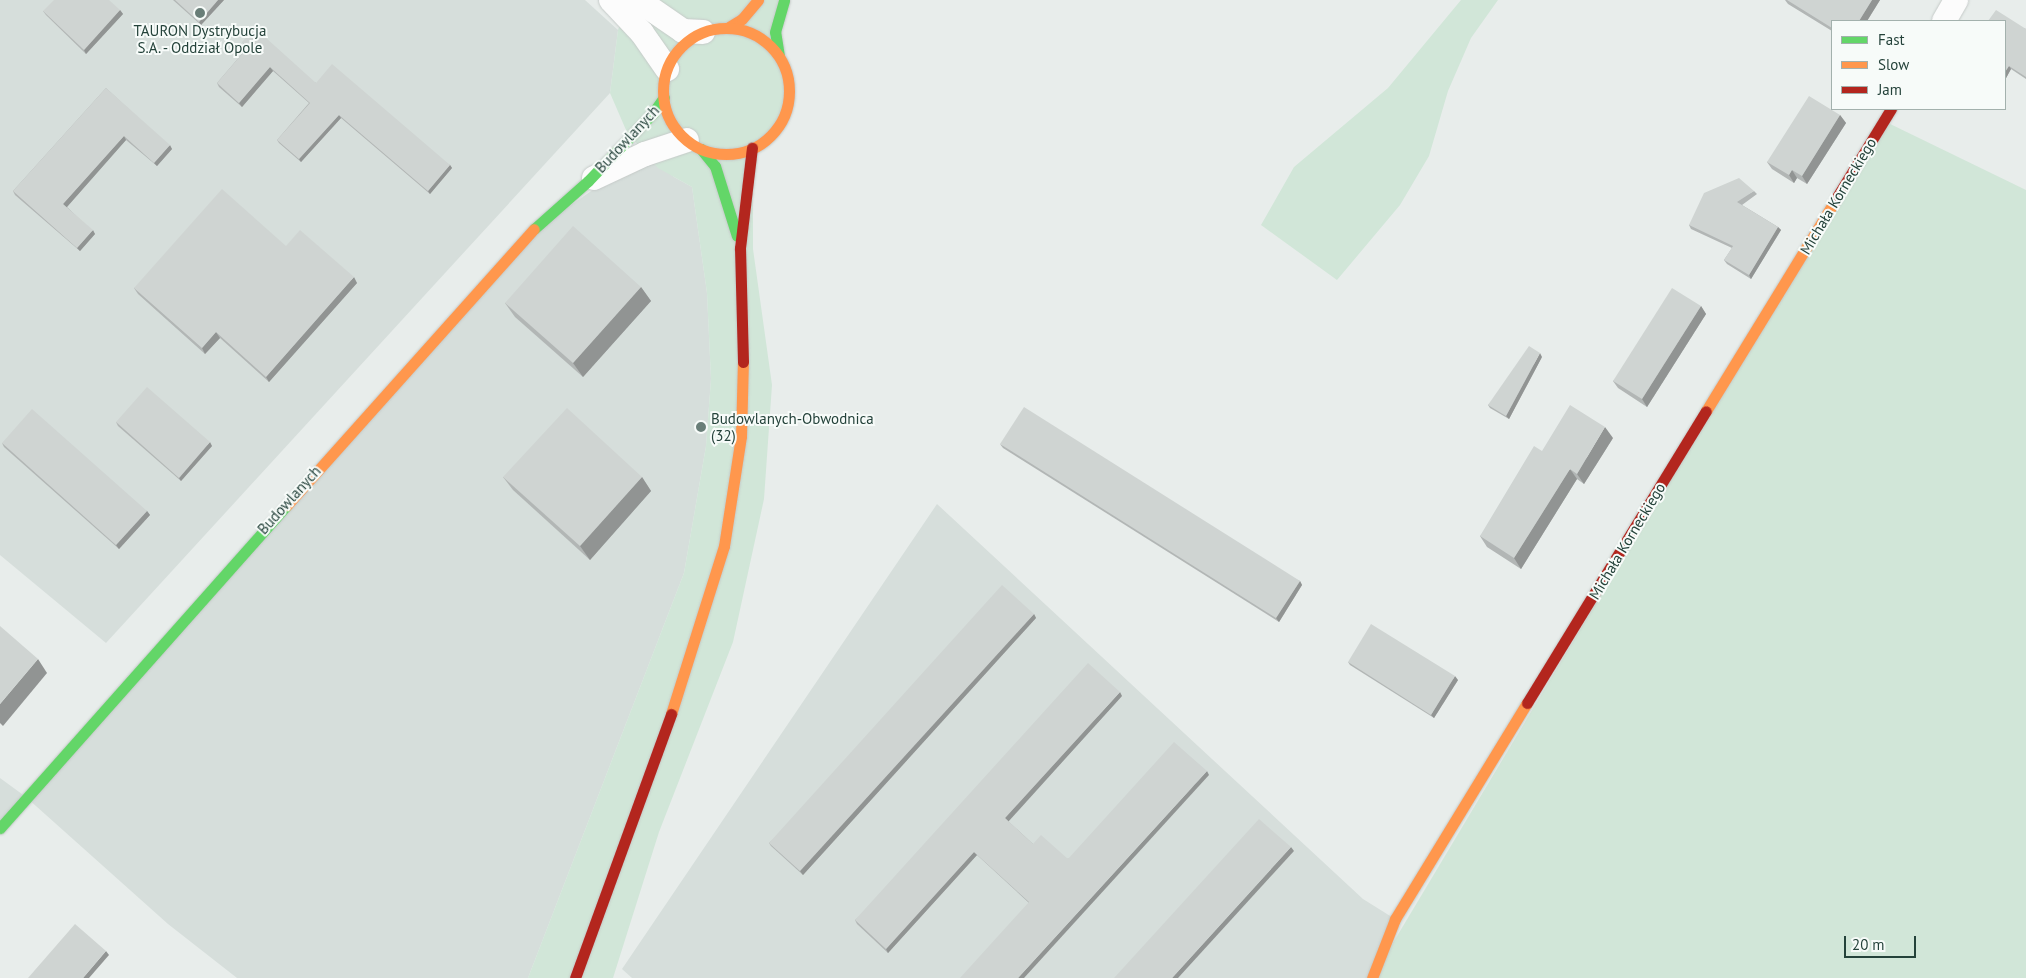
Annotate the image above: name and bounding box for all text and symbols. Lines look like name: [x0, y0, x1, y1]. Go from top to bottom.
marker: TAURON Dystrybucja S.A. - Oddział Opole: [194, 7, 206, 19]
legend: [1831, 20, 2006, 110]
place label: TAURON Dystrybucja S.A. - Oddział Opole: [134, 21, 266, 56]
text: Fast: [1878, 30, 1905, 49]
text: Slow: [1878, 55, 1909, 74]
text: Jam: [1878, 80, 1902, 99]
street label: Budowlanych: [591, 102, 663, 176]
street label: Michała Korneckiego: [1796, 134, 1880, 258]
place label: Budowlanych-Obwodnica (32): [711, 409, 874, 444]
marker: Budowlanych-Obwodnica (32): [695, 421, 707, 433]
street label: Budowlanych: [254, 462, 324, 538]
street label: Michała Korneckiego: [1585, 479, 1669, 603]
scale bar: [1846, 926, 1918, 958]
text: 20 m: [1852, 935, 1885, 954]

